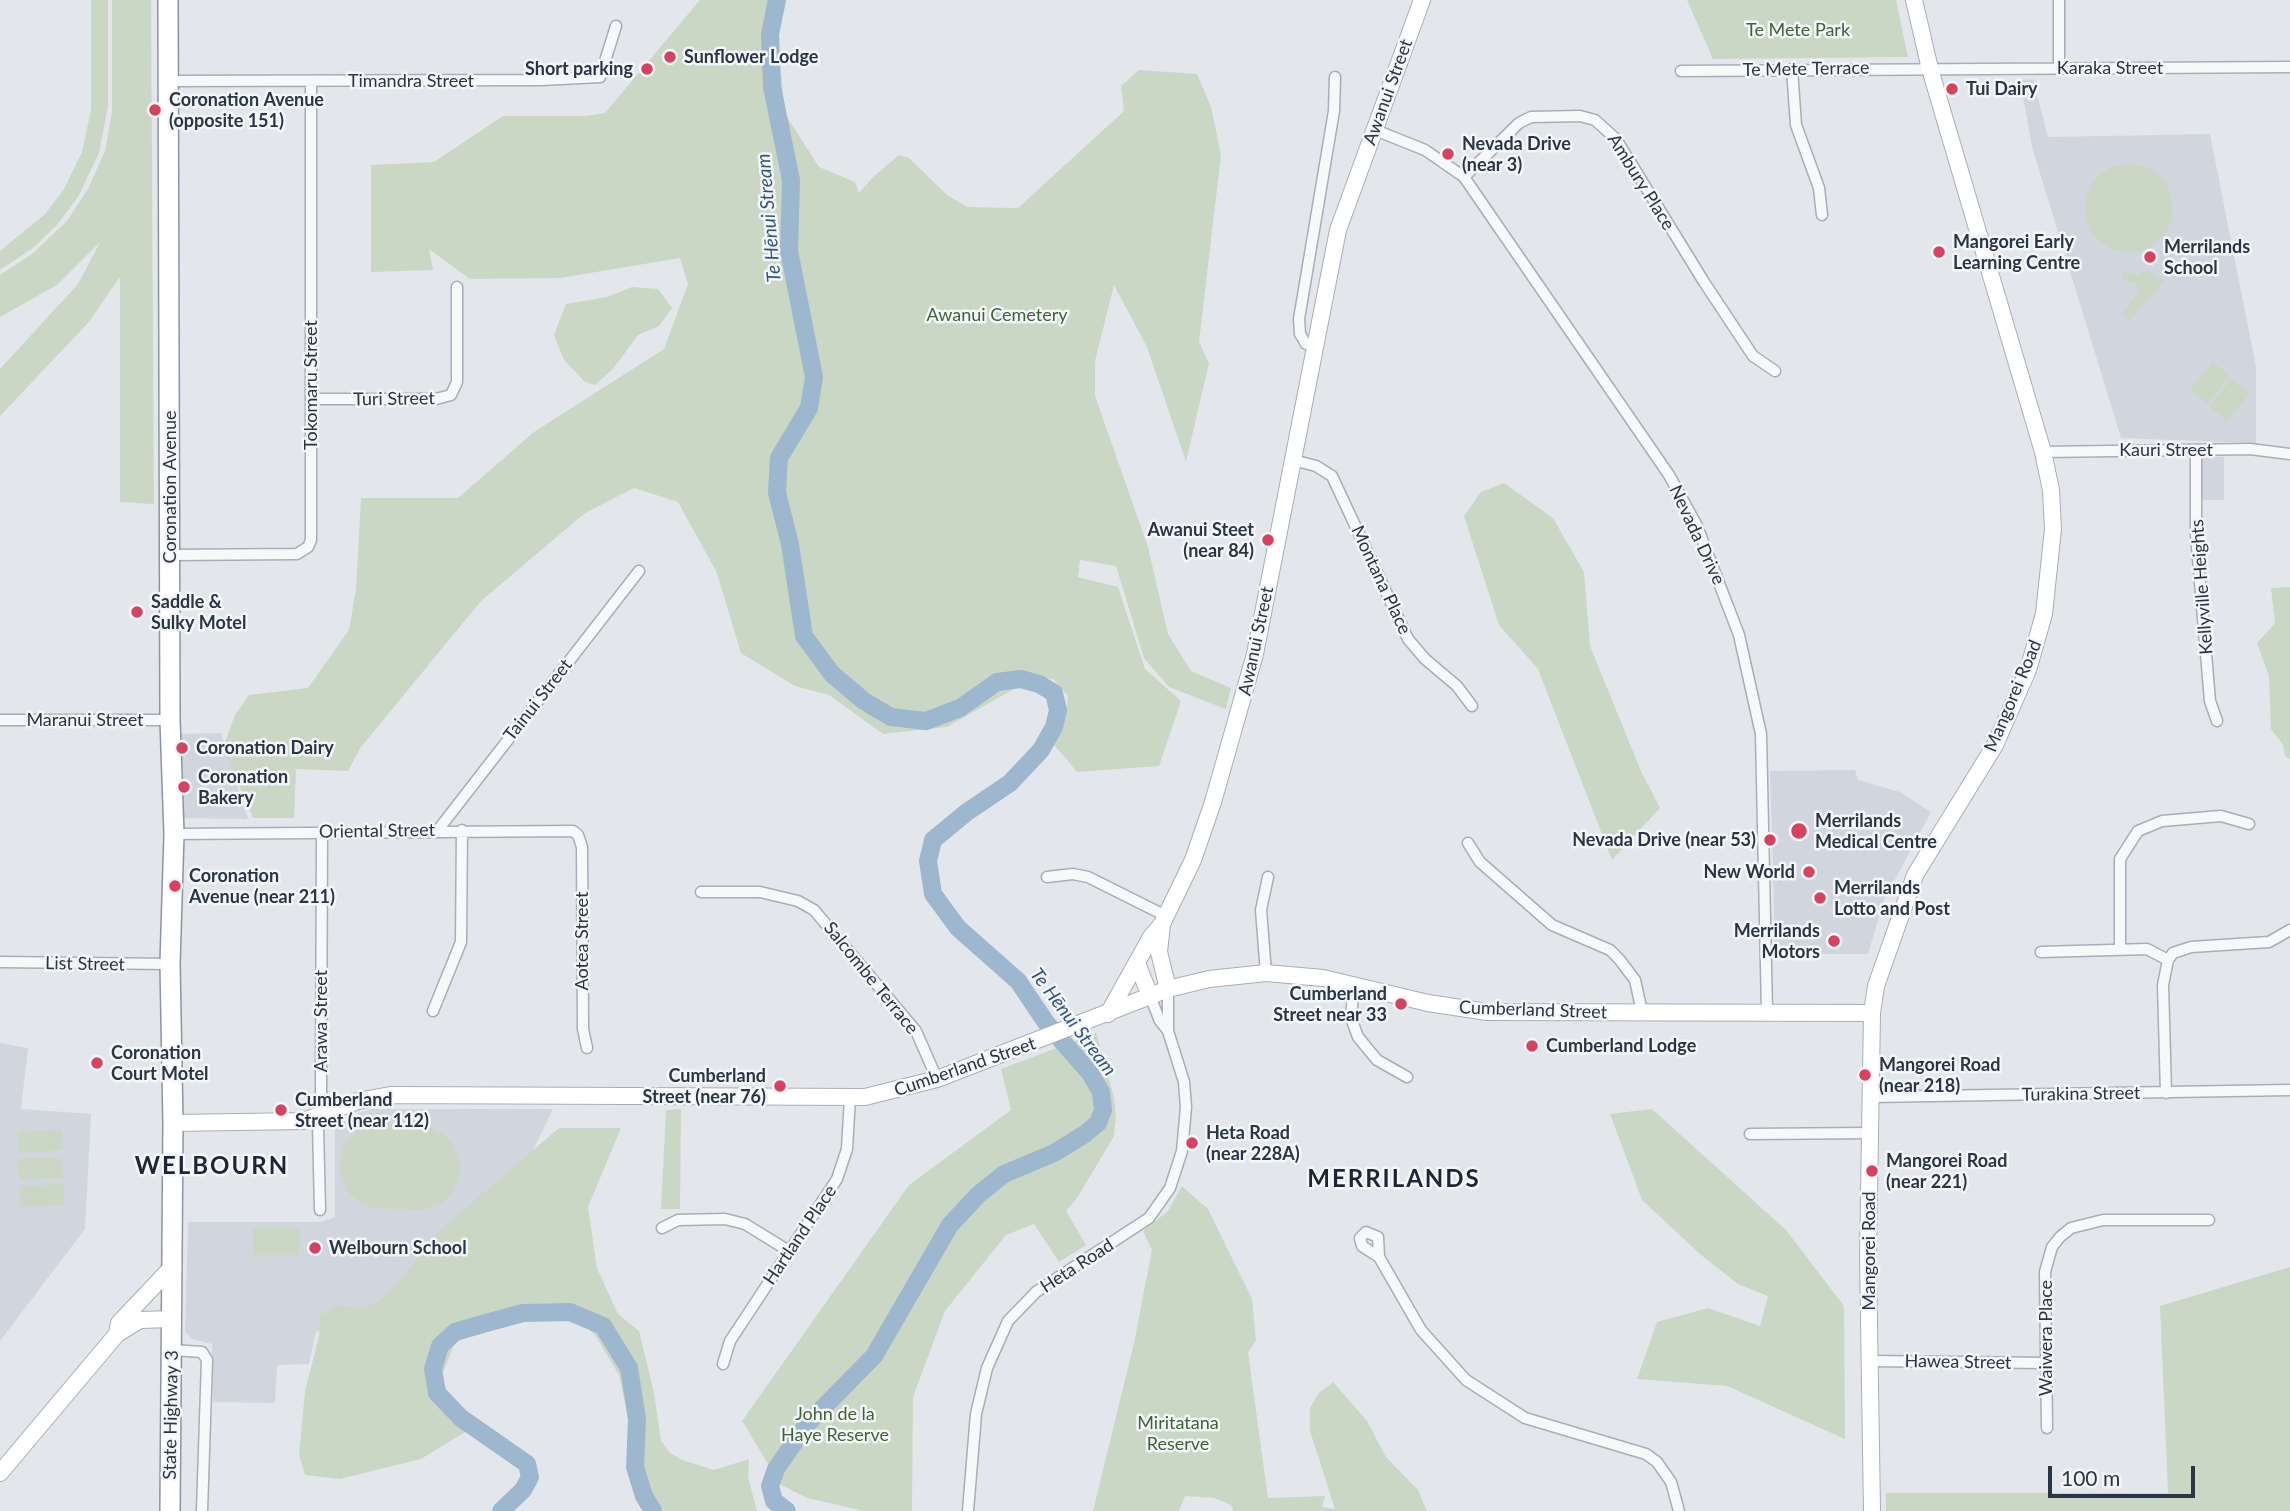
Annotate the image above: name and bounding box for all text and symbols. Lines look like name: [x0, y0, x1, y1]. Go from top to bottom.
park label: Te Mete Park: [1746, 19, 1850, 41]
street label: Awanui Street: [1359, 36, 1417, 148]
place label: Sunflower Lodge: [684, 46, 818, 68]
marker: Sunflower Lodge: [662, 49, 678, 65]
street label: Te Mete Terrace: [1742, 57, 1870, 81]
street label: Karaka Street: [2057, 57, 2163, 79]
place label: Short parking: [525, 58, 633, 80]
marker: Short parking: [639, 61, 655, 77]
street label: Timandra Street: [348, 70, 474, 92]
place label: Tui Dairy: [1966, 78, 2038, 100]
marker: Tui Dairy: [1944, 81, 1960, 97]
place label: Coronation Avenue (opposite 151): [169, 89, 324, 132]
marker: Coronation Avenue (opposite 151): [147, 102, 163, 118]
street label: Ambury Place: [1603, 130, 1679, 234]
place label: Nevada Drive (near 3): [1462, 133, 1571, 176]
marker: Nevada Drive (near 3): [1440, 146, 1456, 162]
water label: Te Hēnui Stream: [752, 153, 786, 283]
place label: Mangorei Early Learning Centre: [1953, 231, 2080, 274]
place label: Merrilands School: [2164, 236, 2250, 278]
marker: Mangorei Early Learning Centre: [1931, 244, 1947, 260]
marker: Merrilands School: [2142, 249, 2158, 265]
park label: Awanui Cemetery: [927, 304, 1067, 326]
street label: Tokomaru Street: [300, 320, 322, 450]
street label: Turi Street: [353, 387, 435, 411]
street label: Coronation Avenue: [159, 411, 181, 563]
street label: Kauri Street: [2119, 439, 2213, 461]
street label: Nevada Drive: [1665, 482, 1729, 588]
place label: Awanui Steet (near 84): [1147, 519, 1254, 562]
street label: Kellyville Heights: [2186, 519, 2218, 655]
street label: Montana Place: [1346, 522, 1416, 638]
marker: Awanui Steet (near 84): [1260, 532, 1276, 548]
street label: Awanui Street: [1234, 584, 1278, 698]
place label: Saddle & Sulky Motel: [151, 591, 246, 634]
marker: Saddle & Sulky Motel: [129, 604, 145, 620]
street label: Mangorei Road: [1980, 637, 2046, 755]
street label: Tainui Street: [499, 655, 577, 745]
street label: Maranui Street: [26, 709, 144, 731]
place label: Coronation Dairy: [196, 737, 334, 759]
marker: Coronation Dairy: [174, 740, 190, 756]
place label: Coronation Bakery: [198, 766, 288, 808]
marker: Coronation Bakery: [176, 779, 192, 795]
place label: Merrilands Medical Centre: [1815, 810, 1937, 852]
street label: Oriental Street: [319, 819, 435, 843]
marker: Merrilands Medical Centre: [1789, 821, 1809, 841]
place label: Nevada Drive (near 53): [1572, 829, 1756, 851]
marker: Nevada Drive (near 53): [1762, 832, 1778, 848]
place label: New World: [1704, 861, 1795, 883]
marker: New World: [1801, 864, 1817, 880]
place label: Coronation Avenue (near 211): [189, 865, 335, 908]
place label: Merrilands Lotto and Post: [1834, 877, 1950, 920]
marker: Coronation Avenue (near 211): [167, 878, 183, 894]
marker: Merrilands Lotto and Post: [1812, 890, 1828, 906]
street label: Aotea Street: [571, 892, 593, 990]
street label: Salcombe Terrace: [819, 917, 923, 1039]
place label: Merrilands Motors: [1734, 920, 1820, 962]
marker: Merrilands Motors: [1826, 933, 1842, 949]
street label: List Street: [45, 953, 125, 975]
water label: Te Hēnui Stream: [1025, 964, 1121, 1080]
street label: Arawa Street: [310, 970, 332, 1072]
place label: Cumberland Street near 33: [1273, 983, 1387, 1026]
marker: Cumberland Street near 33: [1393, 996, 1409, 1012]
street label: Cumberland Street: [1459, 997, 1607, 1023]
street label: Cumberland Street: [891, 1033, 1039, 1101]
place label: Cumberland Lodge: [1546, 1035, 1696, 1057]
marker: Cumberland Lodge: [1524, 1038, 1540, 1054]
place label: Coronation Court Motel: [111, 1042, 209, 1084]
place label: Mangorei Road (near 218): [1879, 1054, 2000, 1096]
marker: Coronation Court Motel: [89, 1055, 105, 1071]
place label: Cumberland Street (near 76): [642, 1065, 766, 1108]
marker: Mangorei Road (near 218): [1857, 1067, 1873, 1083]
marker: Cumberland Street (near 76): [772, 1078, 788, 1094]
street label: Turakina Street: [2022, 1082, 2140, 1106]
place label: Cumberland Street (near 112): [295, 1089, 429, 1132]
marker: Cumberland Street (near 112): [273, 1102, 289, 1118]
place label: Heta Road (near 228A): [1206, 1122, 1300, 1164]
marker: Heta Road (near 228A): [1184, 1135, 1200, 1151]
place label: Mangorei Road (near 221): [1886, 1150, 2007, 1192]
district label: WELBOURN: [136, 1152, 288, 1180]
marker: Mangorei Road (near 221): [1864, 1163, 1880, 1179]
district label: MERRILANDS: [1308, 1165, 1480, 1193]
street label: Hartland Place: [759, 1181, 841, 1289]
street label: Mangorei Road: [1858, 1191, 1880, 1311]
street label: Heta Road: [1036, 1234, 1118, 1298]
place label: Welbourn School: [329, 1237, 467, 1259]
marker: Welbourn School: [307, 1240, 323, 1256]
street label: Waiwera Place: [2035, 1280, 2057, 1396]
street label: State Highway 3: [159, 1350, 183, 1480]
street label: Hawea Street: [1904, 1350, 2012, 1374]
park label: John de la Haye Reserve: [781, 1403, 889, 1446]
park label: Miritatana Reserve: [1137, 1412, 1219, 1454]
scale bar: [2052, 1452, 2199, 1496]
text: 100 m: [2061, 1465, 2120, 1490]

